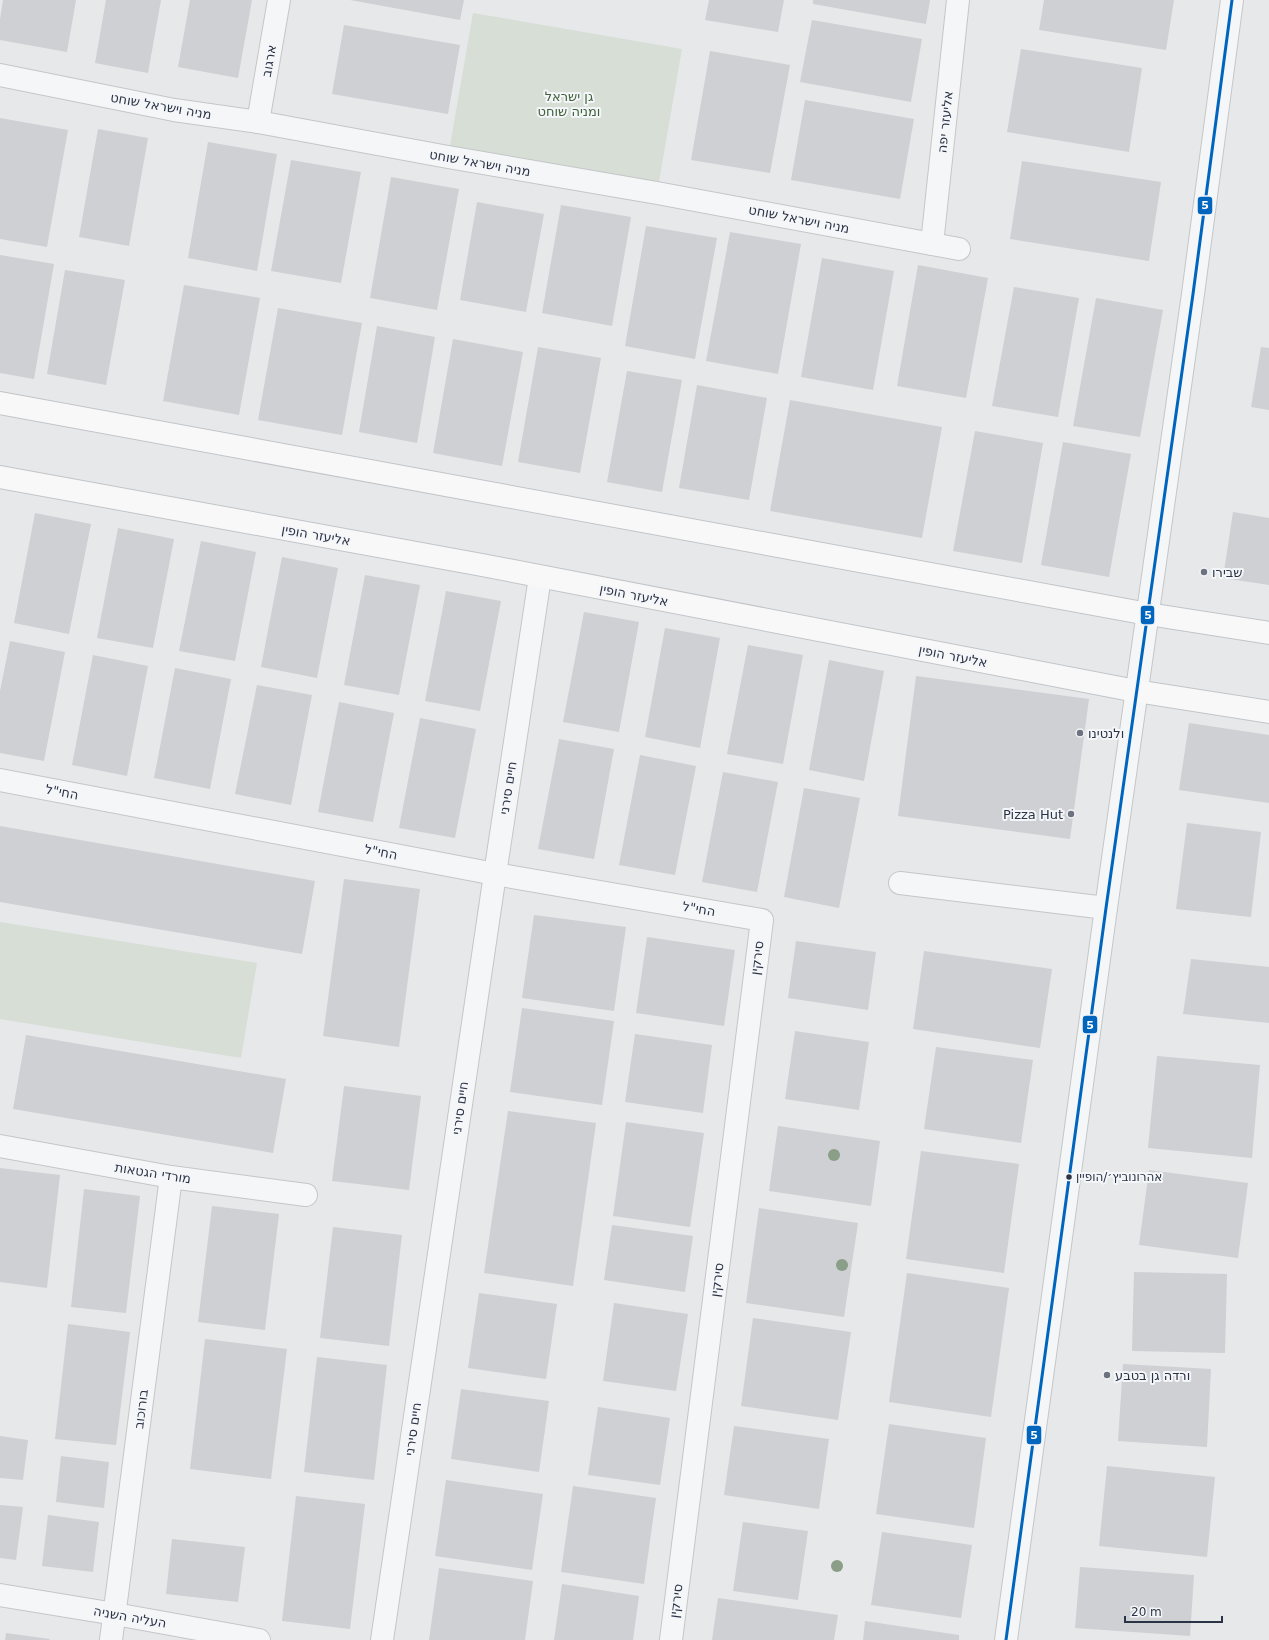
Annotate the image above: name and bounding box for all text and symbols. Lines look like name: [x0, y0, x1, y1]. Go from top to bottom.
street label: ארגוב: [259, 44, 279, 78]
park label: גן ישראל ומניה שוחט: [538, 89, 600, 119]
street label: מניה וישראל שוחט: [109, 90, 213, 122]
street label: אליעזר יפה: [934, 90, 956, 154]
street label: מניה וישראל שוחט: [428, 147, 532, 179]
line badge: 5: [1197, 196, 1213, 215]
text: 5: [1201, 199, 1209, 212]
street label: מניה וישראל שוחט: [747, 202, 851, 236]
street label: אליעזר הופין: [280, 522, 352, 548]
place label: שבירו: [1212, 565, 1243, 580]
marker: שבירו: [1199, 567, 1209, 577]
street label: אליעזר הופין: [598, 581, 670, 609]
line badge: 5: [1140, 605, 1155, 625]
text: 5: [1144, 609, 1152, 622]
street label: אליעזר הופין: [917, 642, 989, 670]
place label: ולנטינו: [1088, 726, 1124, 741]
marker: ולנטינו: [1075, 728, 1085, 738]
street label: חיים סירני: [496, 760, 520, 816]
street label: החי"ל: [44, 781, 80, 803]
place label: Pizza Hut: [1003, 807, 1063, 822]
marker: Pizza Hut: [1066, 809, 1076, 819]
street label: החי"ל: [363, 841, 399, 863]
street label: החי"ל: [681, 899, 717, 919]
street label: סירקין: [747, 940, 767, 976]
line badge: 5: [1082, 1015, 1098, 1034]
text: 5: [1086, 1019, 1094, 1032]
street label: חיים סירני: [449, 1080, 471, 1136]
street label: מורדי הגטאות: [114, 1160, 192, 1186]
place label: אהרונוביץ׳/הופיין: [1076, 1170, 1162, 1184]
marker: אהרונוביץ׳/הופיין: [1064, 1172, 1074, 1182]
street label: סירקין: [707, 1262, 727, 1298]
place label: ורדה גן בטבע: [1115, 1368, 1190, 1383]
marker: ורדה גן בטבע: [1102, 1370, 1112, 1380]
street label: בורוכוב: [131, 1388, 151, 1430]
street label: חיים סירני: [402, 1401, 424, 1457]
line badge: 5: [1026, 1425, 1042, 1445]
text: 5: [1030, 1429, 1038, 1442]
street label: סירקין: [666, 1583, 686, 1619]
scale bar: [1125, 1598, 1222, 1624]
street label: העליה השניה: [92, 1603, 168, 1631]
text: 20 m: [1131, 1605, 1162, 1619]

